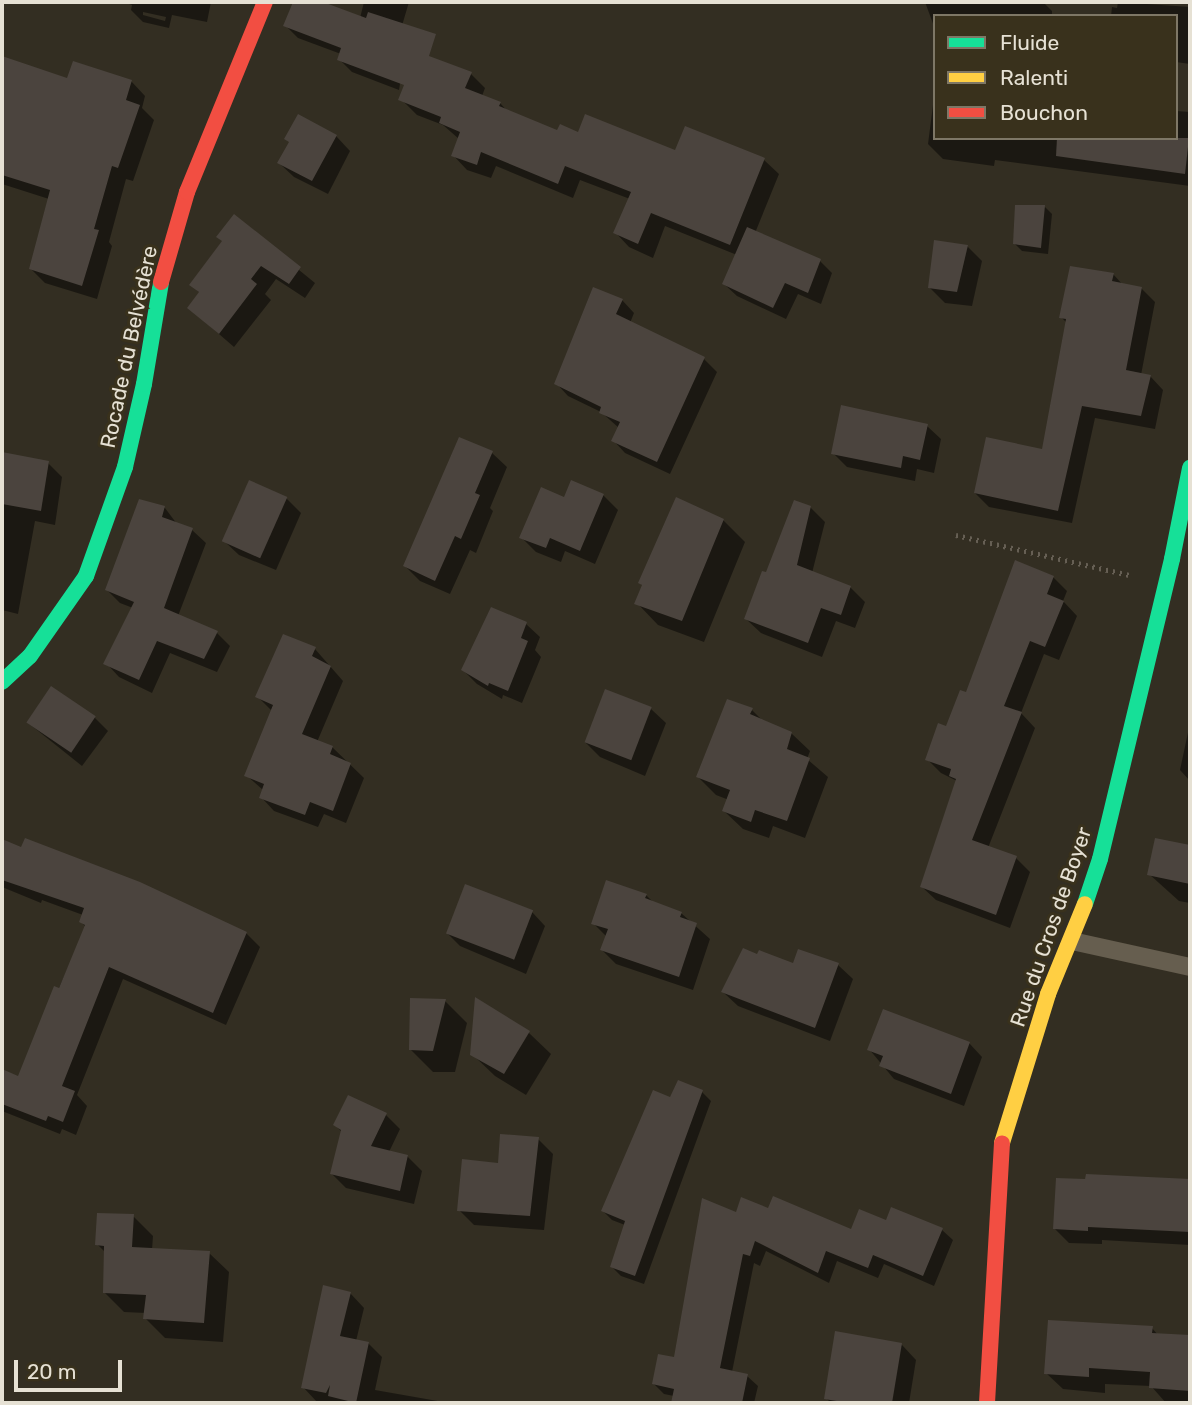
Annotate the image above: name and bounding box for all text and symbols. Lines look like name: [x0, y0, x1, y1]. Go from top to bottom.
legend: [933, 14, 1178, 140]
text: Fluide: [1000, 30, 1059, 55]
text: Ralenti: [1000, 65, 1068, 90]
text: Bouchon: [1000, 100, 1088, 125]
street label: Rocade du Belvédère: [95, 244, 163, 450]
street label: Rue du Cros de Boyer: [1005, 824, 1097, 1030]
scale bar: [18, 1346, 126, 1390]
text: 20 m: [27, 1359, 76, 1384]

